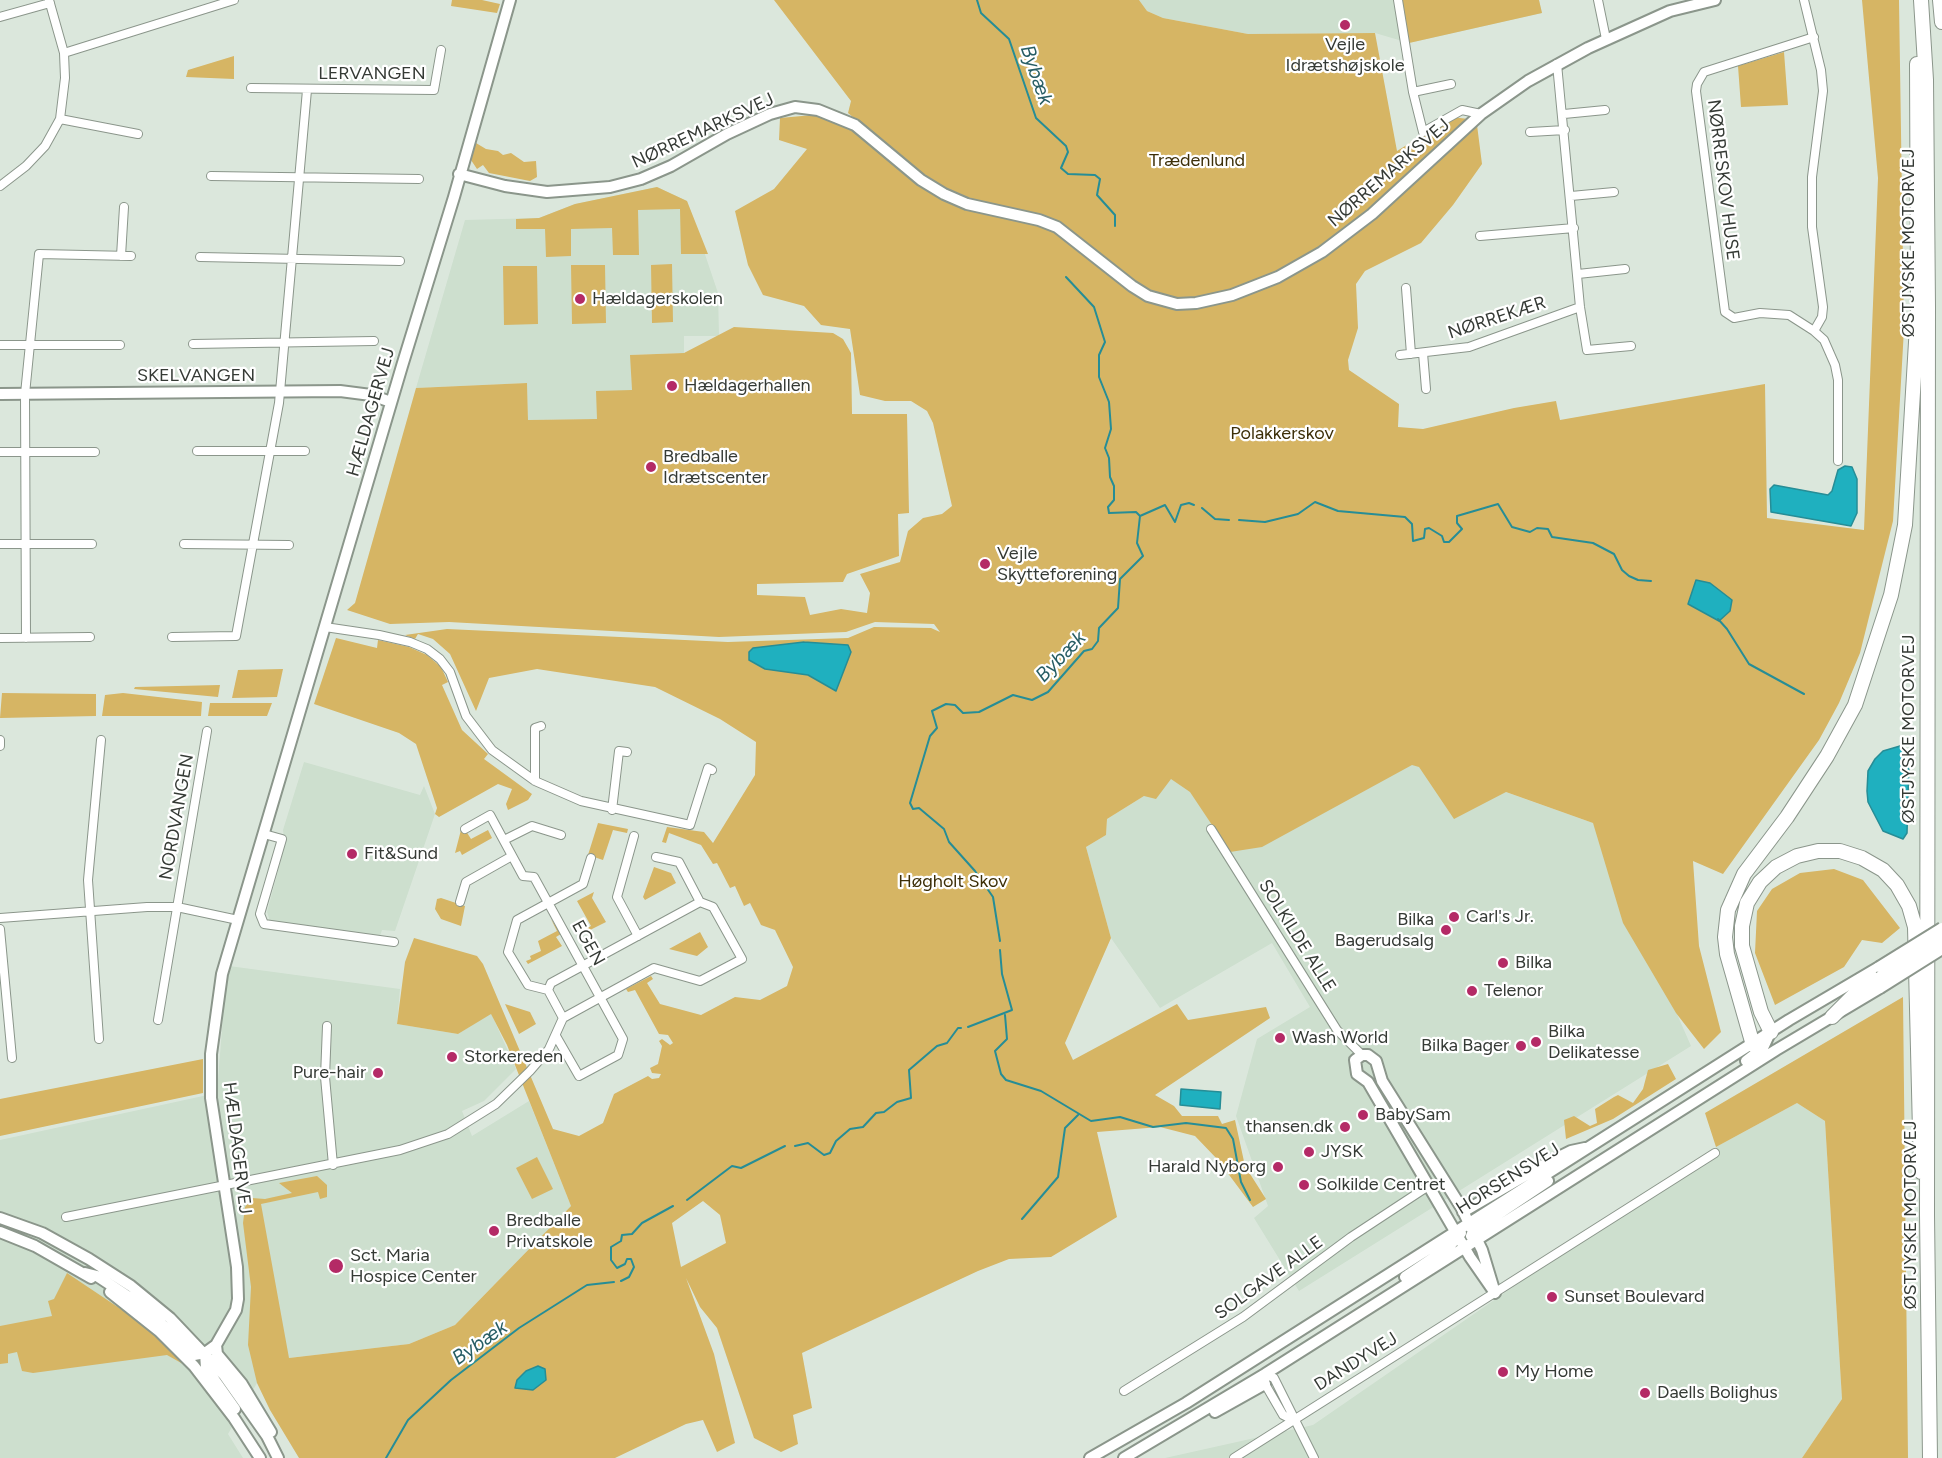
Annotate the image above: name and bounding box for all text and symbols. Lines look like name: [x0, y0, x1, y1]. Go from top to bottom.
marker: Vejle Idrætshøjskole: [1338, 18, 1352, 32]
place label: Vejle Idrætshøjskole: [1286, 34, 1404, 76]
water label: Bybæk: [1015, 42, 1057, 108]
street label: LERVANGEN: [318, 63, 426, 85]
street label: NØRREMARKSVEJ: [628, 89, 778, 173]
street label: NØRRESKOV HUSE: [1702, 98, 1744, 262]
street label: NØRREMARKSVEJ: [1324, 114, 1454, 232]
street label: ØSTJYSKE MOTORVEJ: [1898, 149, 1920, 337]
park label: Trædenlund: [1149, 150, 1245, 172]
place label: Hældagerskolen: [592, 288, 723, 310]
marker: Hældagerskolen: [573, 292, 587, 306]
street label: NØRREKÆR: [1445, 292, 1549, 344]
street label: HÆLDAGERVEJ: [342, 345, 400, 479]
street label: SKELVANGEN: [137, 365, 255, 387]
place label: Hældagerhallen: [684, 375, 811, 397]
marker: Hældagerhallen: [665, 379, 679, 393]
park label: Polakkerskov: [1230, 423, 1334, 445]
place label: Bredballe Idrætscenter: [663, 446, 768, 488]
marker: Bredballe Idrætscenter: [644, 460, 658, 474]
place label: Vejle Skytteforening: [997, 543, 1117, 586]
marker: Vejle Skytteforening: [978, 557, 992, 571]
water label: Bybæk: [1031, 626, 1091, 688]
street label: ØSTJYSKE MOTORVEJ: [1898, 635, 1920, 823]
street label: NORDVANGEN: [155, 752, 199, 882]
place label: Fit&Sund: [364, 843, 438, 865]
marker: Fit&Sund: [345, 847, 359, 861]
park label: Høgholt Skov: [898, 871, 1008, 893]
street label: SOLKILDE ALLE: [1254, 876, 1340, 996]
place label: Carl's Jr.: [1466, 906, 1534, 928]
place label: Bilka Bagerudsalg: [1335, 909, 1434, 952]
marker: Carl's Jr.: [1447, 910, 1461, 924]
street label: EGEN: [567, 916, 609, 970]
marker: Bilka Bagerudsalg: [1439, 923, 1453, 937]
place label: Bilka: [1515, 952, 1552, 974]
marker: Bilka: [1496, 956, 1510, 970]
place label: Telenor: [1484, 980, 1543, 1002]
marker: Telenor: [1465, 984, 1479, 998]
place label: Bilka Delikatesse: [1548, 1021, 1639, 1064]
place label: Wash World: [1292, 1027, 1388, 1049]
marker: Wash World: [1273, 1031, 1287, 1045]
place label: Bilka Bager: [1421, 1035, 1509, 1057]
marker: Bilka Delikatesse: [1529, 1035, 1543, 1049]
marker: Bilka Bager: [1514, 1039, 1528, 1053]
place label: Storkereden: [464, 1046, 563, 1068]
marker: Storkereden: [445, 1050, 459, 1064]
place label: Pure-hair: [293, 1062, 366, 1084]
marker: Pure-hair: [371, 1066, 385, 1080]
street label: HÆLDAGERVEJ: [218, 1081, 256, 1215]
place label: BabySam: [1375, 1104, 1451, 1126]
marker: BabySam: [1356, 1108, 1370, 1122]
place label: thansen.dk: [1246, 1116, 1333, 1138]
marker: thansen.dk: [1338, 1120, 1352, 1134]
street label: ØSTJYSKE MOTORVEJ: [1900, 1121, 1922, 1309]
street label: HORSENSVEJ: [1452, 1139, 1564, 1219]
place label: JYSK: [1321, 1141, 1363, 1163]
marker: JYSK: [1302, 1145, 1316, 1159]
place label: Harald Nyborg: [1148, 1156, 1266, 1178]
marker: Harald Nyborg: [1271, 1160, 1285, 1174]
place label: Solkilde Centret: [1316, 1174, 1446, 1196]
marker: Solkilde Centret: [1297, 1178, 1311, 1192]
place label: Bredballe Privatskole: [506, 1210, 593, 1252]
marker: Bredballe Privatskole: [487, 1224, 501, 1238]
street label: SOLGAVE ALLE: [1211, 1232, 1327, 1324]
place label: Sct. Maria Hospice Center: [350, 1245, 477, 1288]
marker: Sct. Maria Hospice Center: [327, 1257, 345, 1275]
place label: Sunset Boulevard: [1564, 1286, 1705, 1308]
marker: Sunset Boulevard: [1545, 1290, 1559, 1304]
water label: Bybæk: [448, 1315, 512, 1371]
street label: DANDYVEJ: [1310, 1328, 1402, 1396]
place label: My Home: [1515, 1361, 1593, 1383]
marker: My Home: [1496, 1365, 1510, 1379]
place label: Daells Bolighus: [1657, 1382, 1778, 1404]
marker: Daells Bolighus: [1638, 1386, 1652, 1400]

